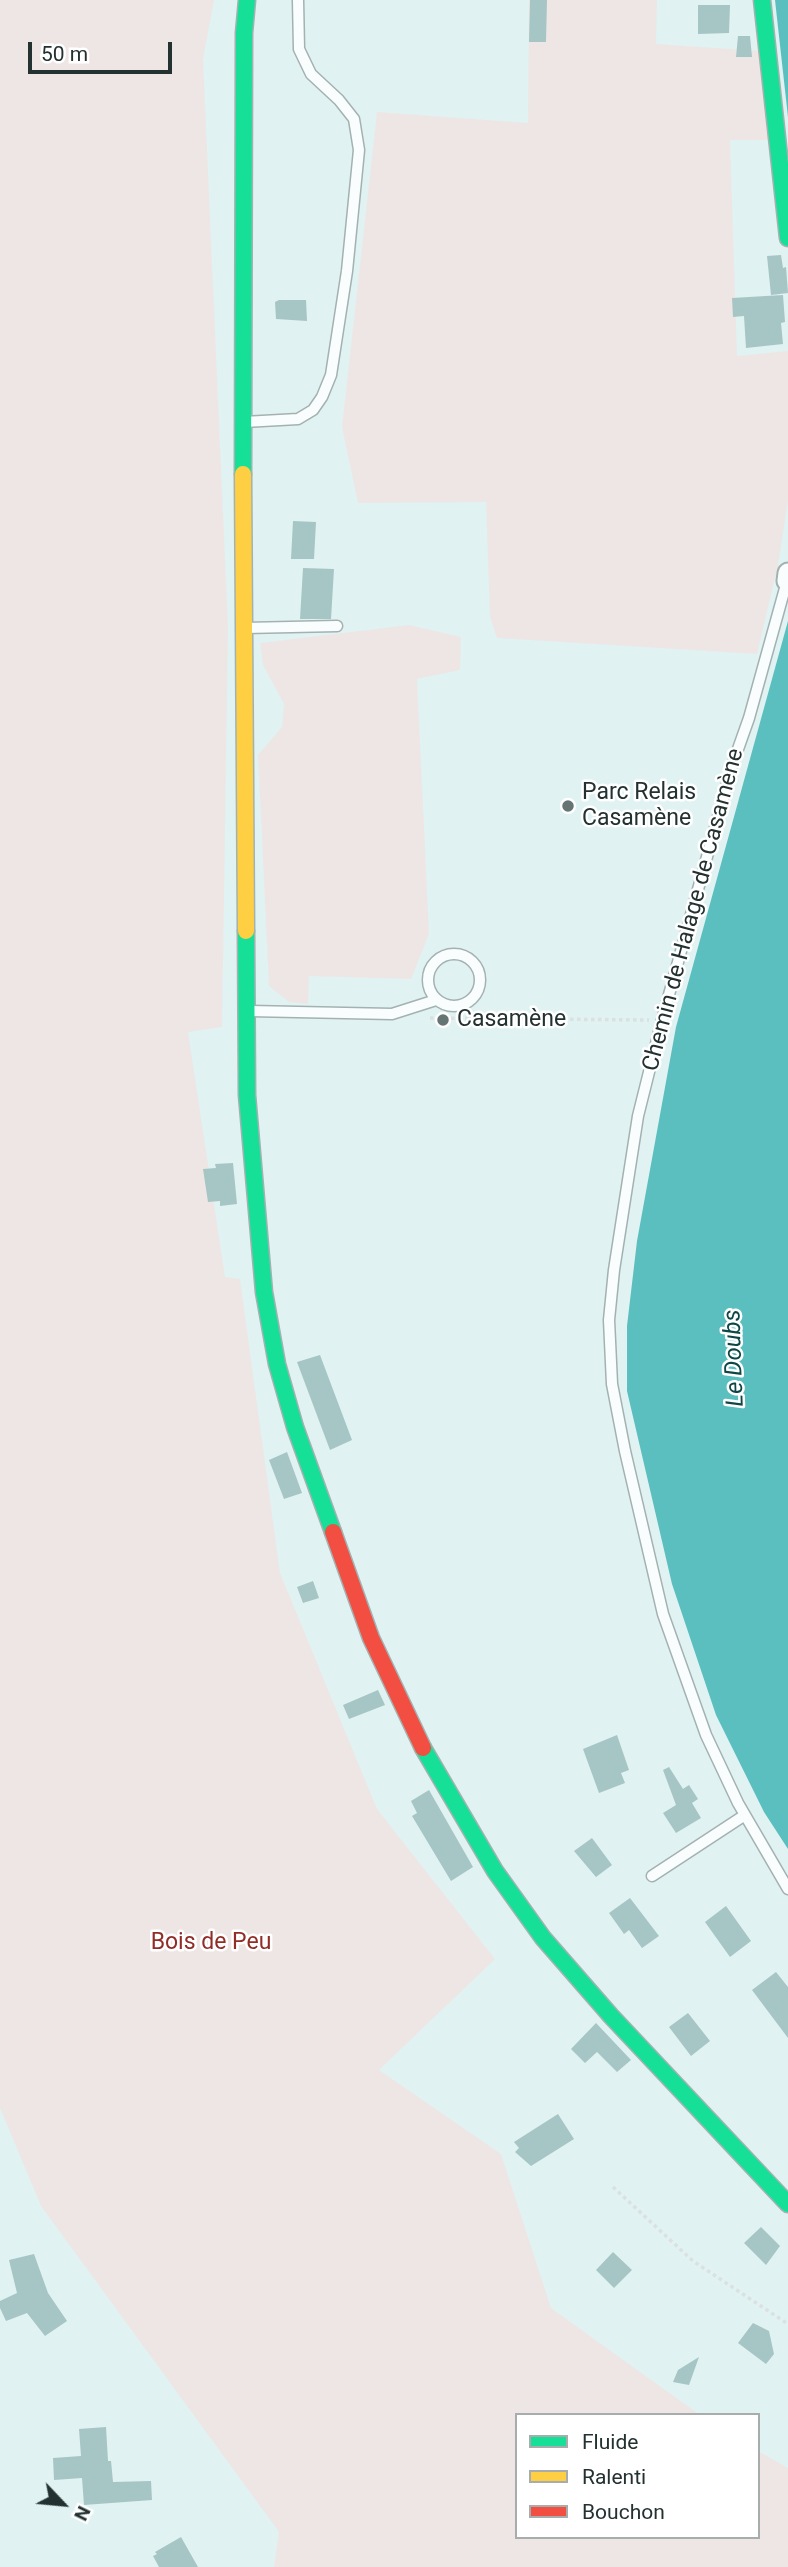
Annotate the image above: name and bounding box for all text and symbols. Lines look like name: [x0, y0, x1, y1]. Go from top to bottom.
scale bar: [32, 28, 175, 72]
text: 50 m: [41, 42, 88, 66]
street label: Chemin de Halage de Casamène: [638, 746, 750, 1074]
place label: Parc Relais Casamène: [582, 779, 696, 833]
marker: Parc Relais Casamène: [560, 798, 576, 814]
place label: Casamène: [457, 1006, 566, 1034]
marker: Casamène: [435, 1012, 451, 1028]
water label: Le Doubs: [719, 1309, 751, 1407]
park label: Bois de Peu: [151, 1929, 271, 1957]
legend: [515, 2413, 760, 2539]
text: Fluide: [582, 2430, 638, 2454]
text: Ralenti: [582, 2465, 646, 2489]
north arrow: [28, 2469, 98, 2539]
text: Bouchon: [582, 2500, 665, 2524]
text: N: [69, 2502, 96, 2524]

